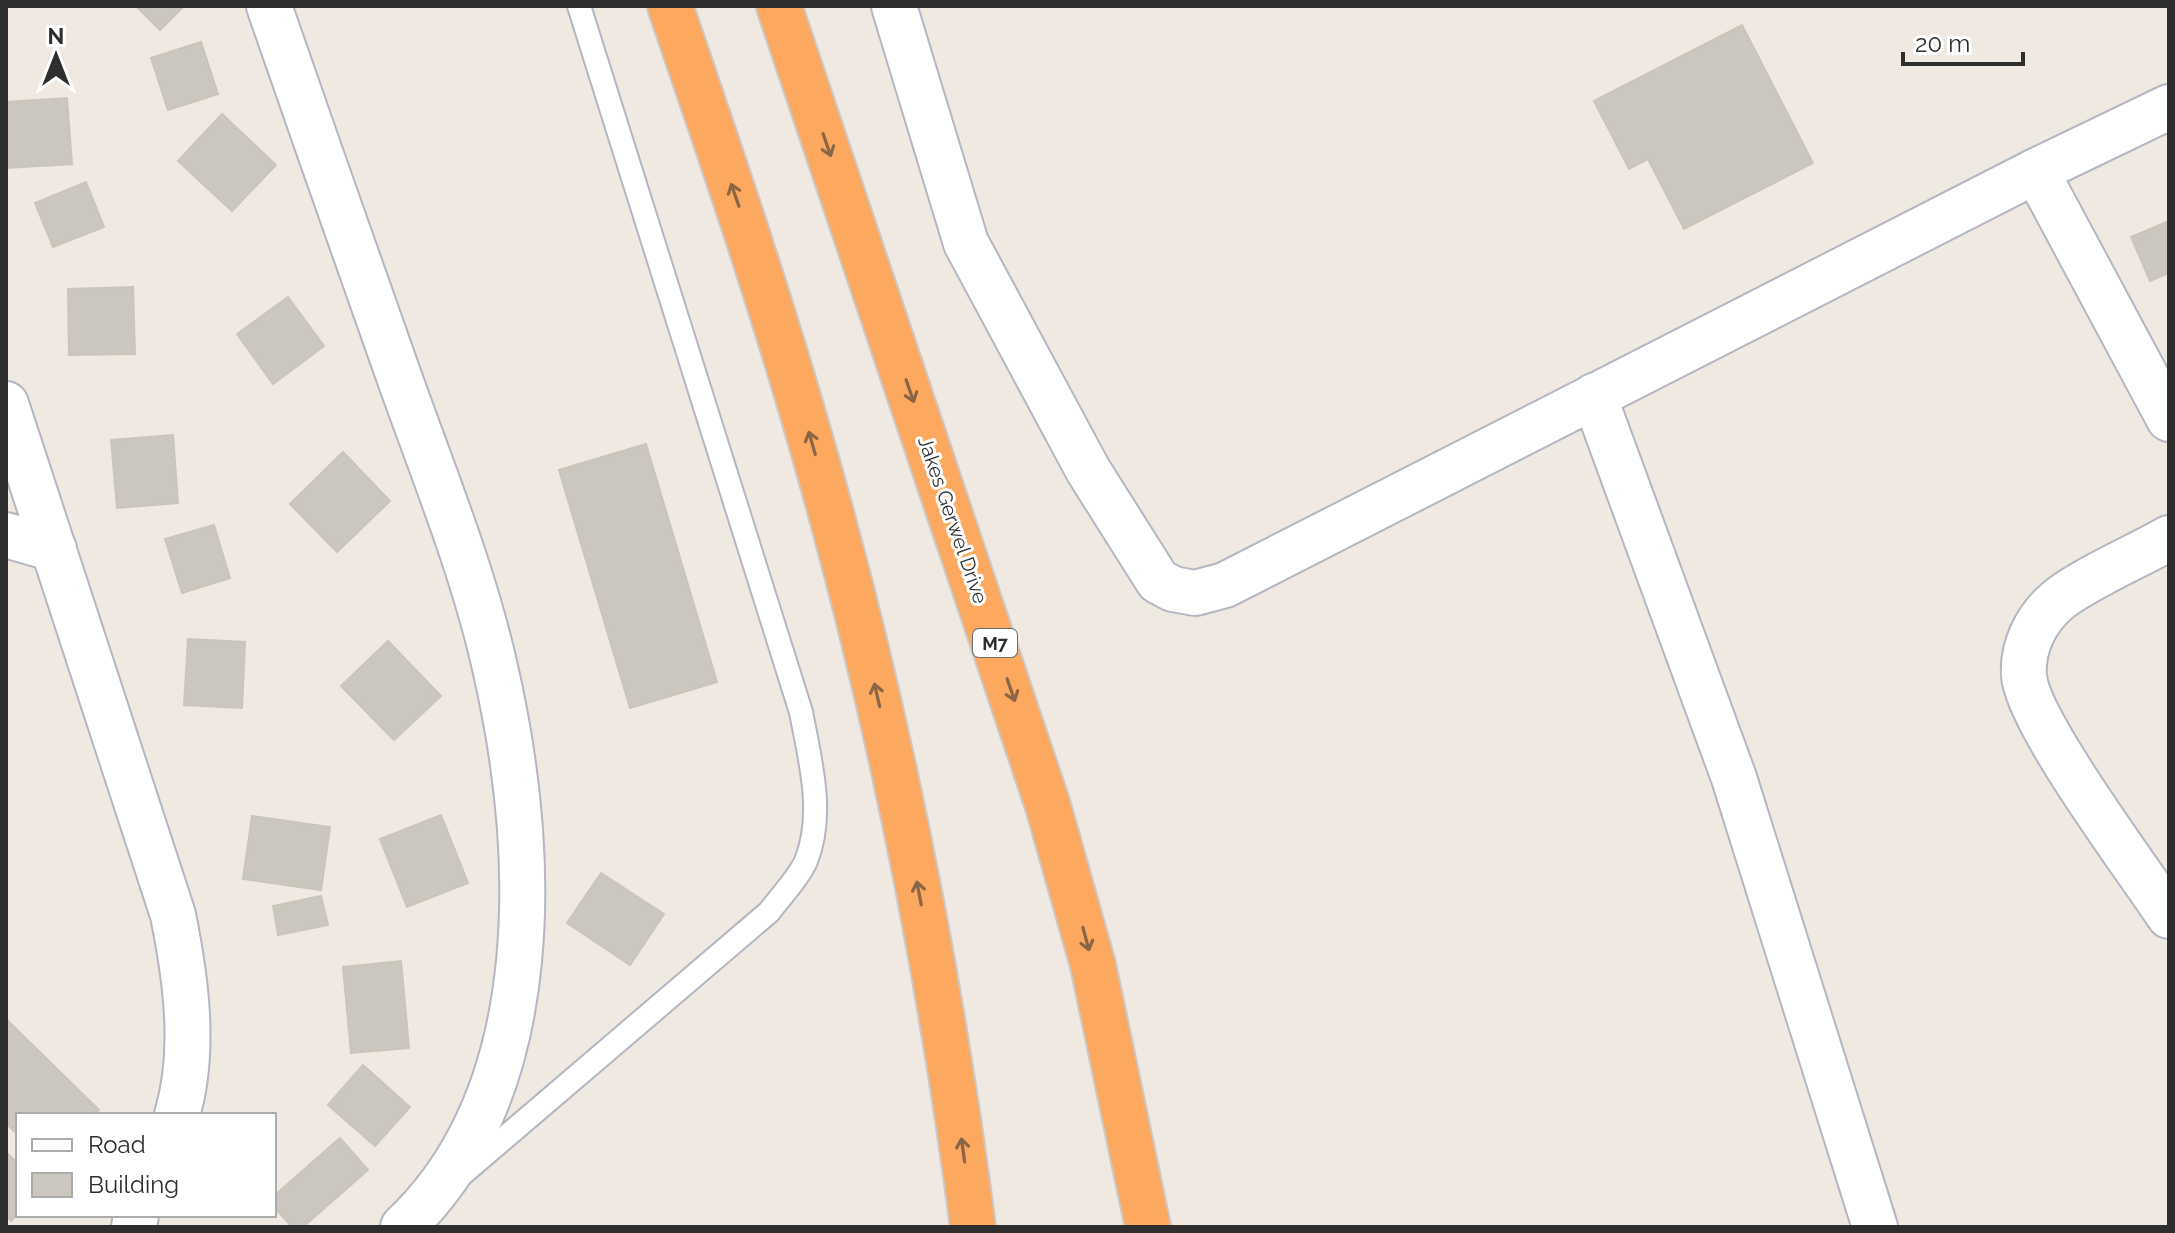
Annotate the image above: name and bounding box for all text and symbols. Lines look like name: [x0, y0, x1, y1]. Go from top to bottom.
north arrow: [16, 16, 96, 96]
scale bar: [1903, 16, 2023, 66]
text: N: [48, 23, 64, 49]
text: 20 m: [1915, 29, 1970, 58]
one-way arrow: [820, 132, 835, 157]
one-way arrow: [727, 183, 742, 208]
one-way arrow: [903, 378, 918, 403]
one-way arrow: [803, 431, 818, 457]
street label: Jakes Gerwel Drive: [913, 433, 993, 607]
road number: M7: [973, 629, 1017, 657]
one-way arrow: [1004, 678, 1019, 703]
one-way arrow: [868, 683, 883, 708]
one-way arrow: [911, 881, 926, 907]
one-way arrow: [1080, 926, 1095, 952]
legend: [16, 1113, 276, 1217]
text: Road: [88, 1130, 146, 1159]
one-way arrow: [955, 1138, 970, 1163]
text: Building: [88, 1170, 179, 1199]

